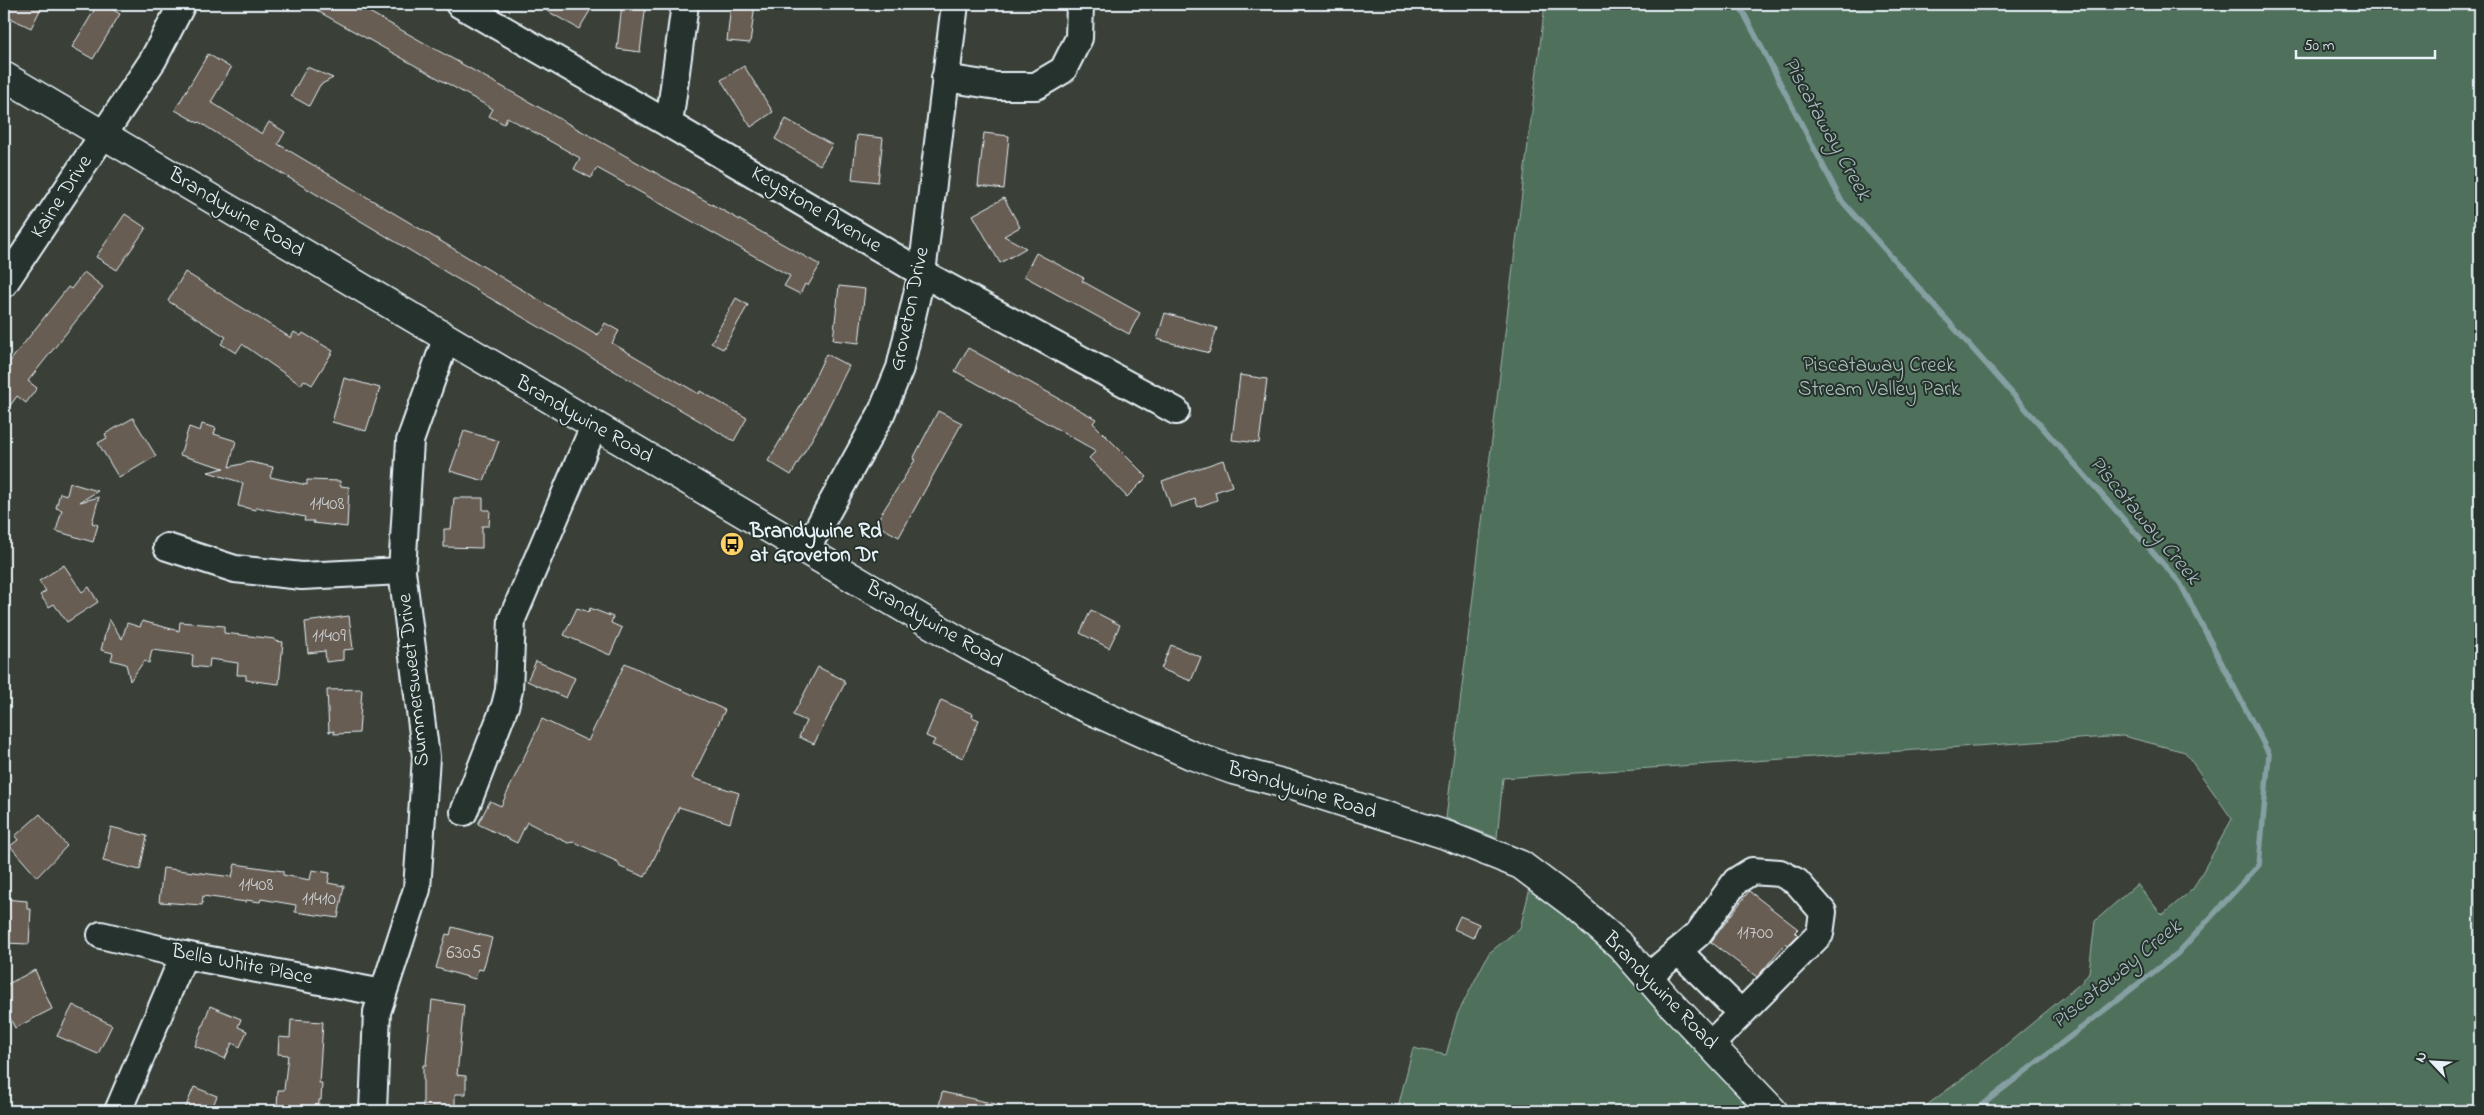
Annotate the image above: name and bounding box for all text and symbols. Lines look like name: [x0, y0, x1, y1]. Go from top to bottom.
scale bar: [2296, 28, 2435, 60]
text: 50 m: [2304, 35, 2335, 57]
water label: Piscataway Creek: [1773, 51, 1879, 208]
street label: Kaine Drive: [24, 149, 101, 245]
street label: Keystone Avenue: [744, 159, 888, 263]
street label: Brandywine Road: [160, 160, 310, 267]
street label: Groveton Drive: [882, 244, 938, 374]
park label: Piscataway Creek Stream Valley Park: [1798, 351, 1961, 407]
street label: Brandywine Road: [508, 368, 658, 473]
water label: Piscataway Creek: [2080, 450, 2208, 594]
house number: 11408: [309, 491, 345, 518]
place label: Brandywine Rd at Groveton Dr: [749, 517, 882, 571]
bus stop icon: Brandywine Rd at Groveton Dr: [719, 531, 745, 557]
street label: Brandywine Road: [858, 573, 1008, 678]
street label: Summersweet Drive: [390, 592, 438, 768]
house number: 11409: [312, 623, 346, 650]
street label: Brandywine Road: [1222, 754, 1380, 830]
house number: 11408: [238, 872, 274, 899]
house number: 11410: [302, 886, 336, 913]
water label: Piscataway Creek: [2045, 911, 2190, 1038]
house number: 11700: [1737, 920, 1773, 947]
street label: Brandywine Road: [1594, 924, 1724, 1058]
street label: Bella White Place: [168, 936, 316, 994]
house number: 6305: [446, 940, 482, 967]
north arrow: [2406, 1038, 2456, 1088]
text: N: [2410, 1048, 2433, 1066]

